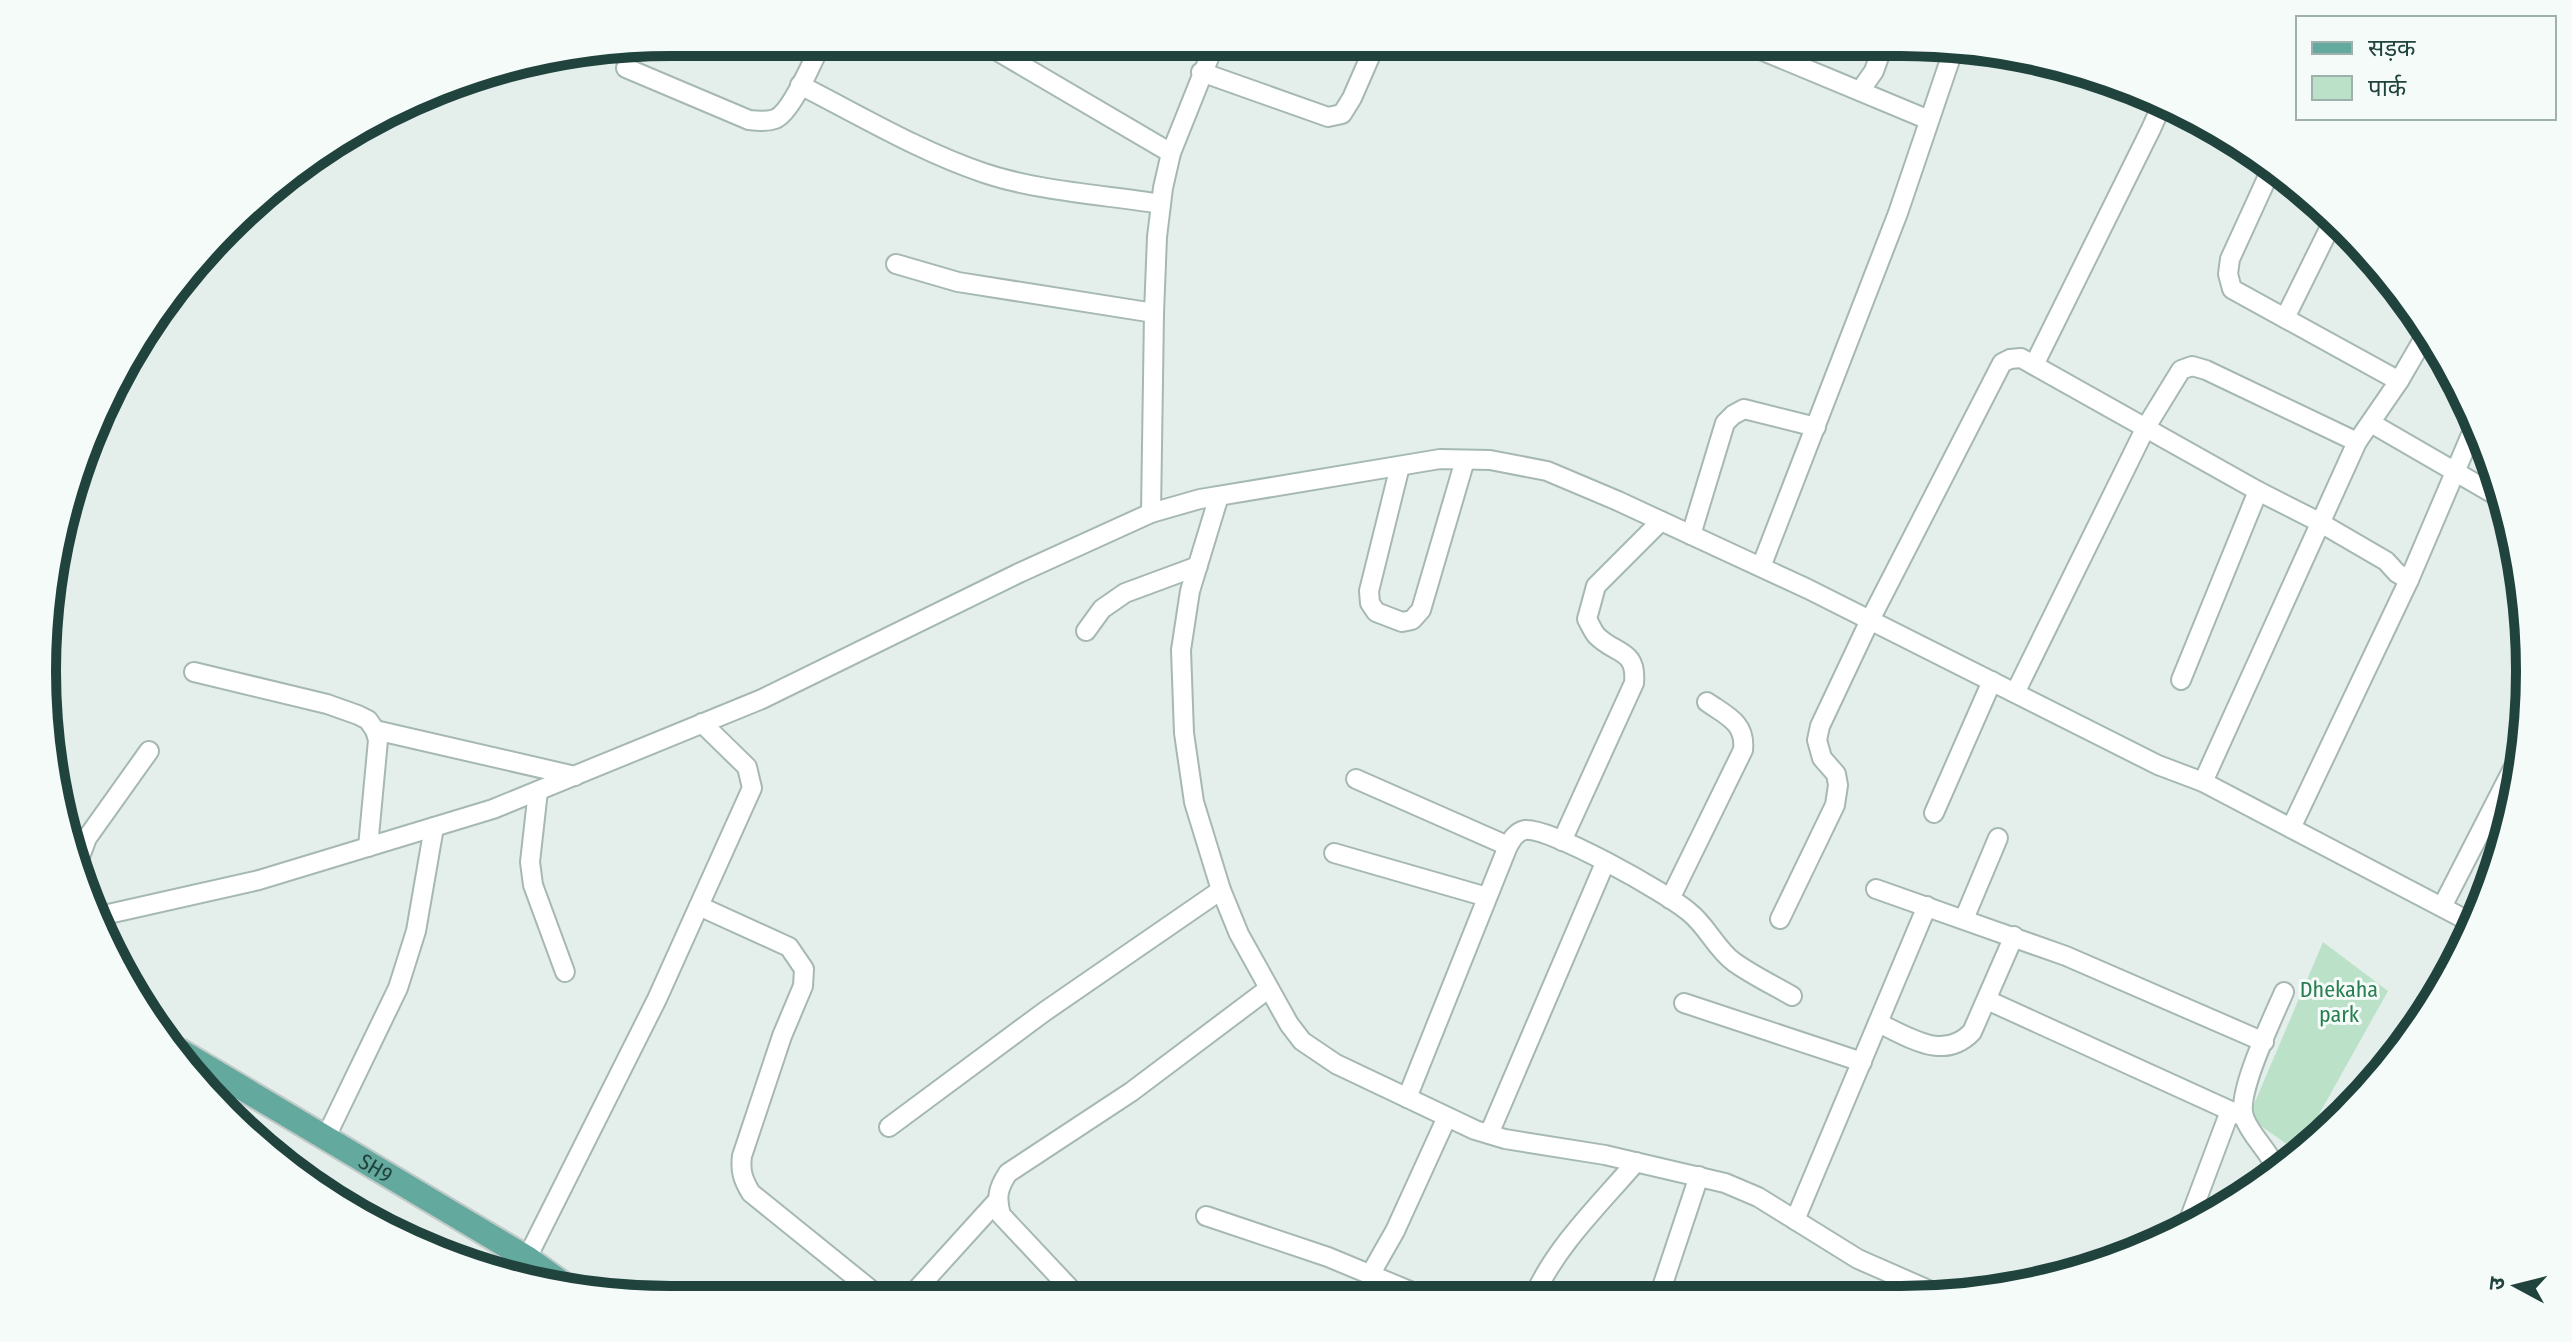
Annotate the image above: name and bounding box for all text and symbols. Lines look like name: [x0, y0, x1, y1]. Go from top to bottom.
legend: [2296, 16, 2556, 120]
text: सड़क: [2368, 34, 2416, 62]
text: पार्क: [2368, 74, 2407, 102]
park label: Dhekaha park: [2300, 976, 2378, 1028]
street label: SH9: [354, 1147, 398, 1188]
north arrow: [2476, 1246, 2556, 1326]
text: उ: [2482, 1274, 2511, 1292]

